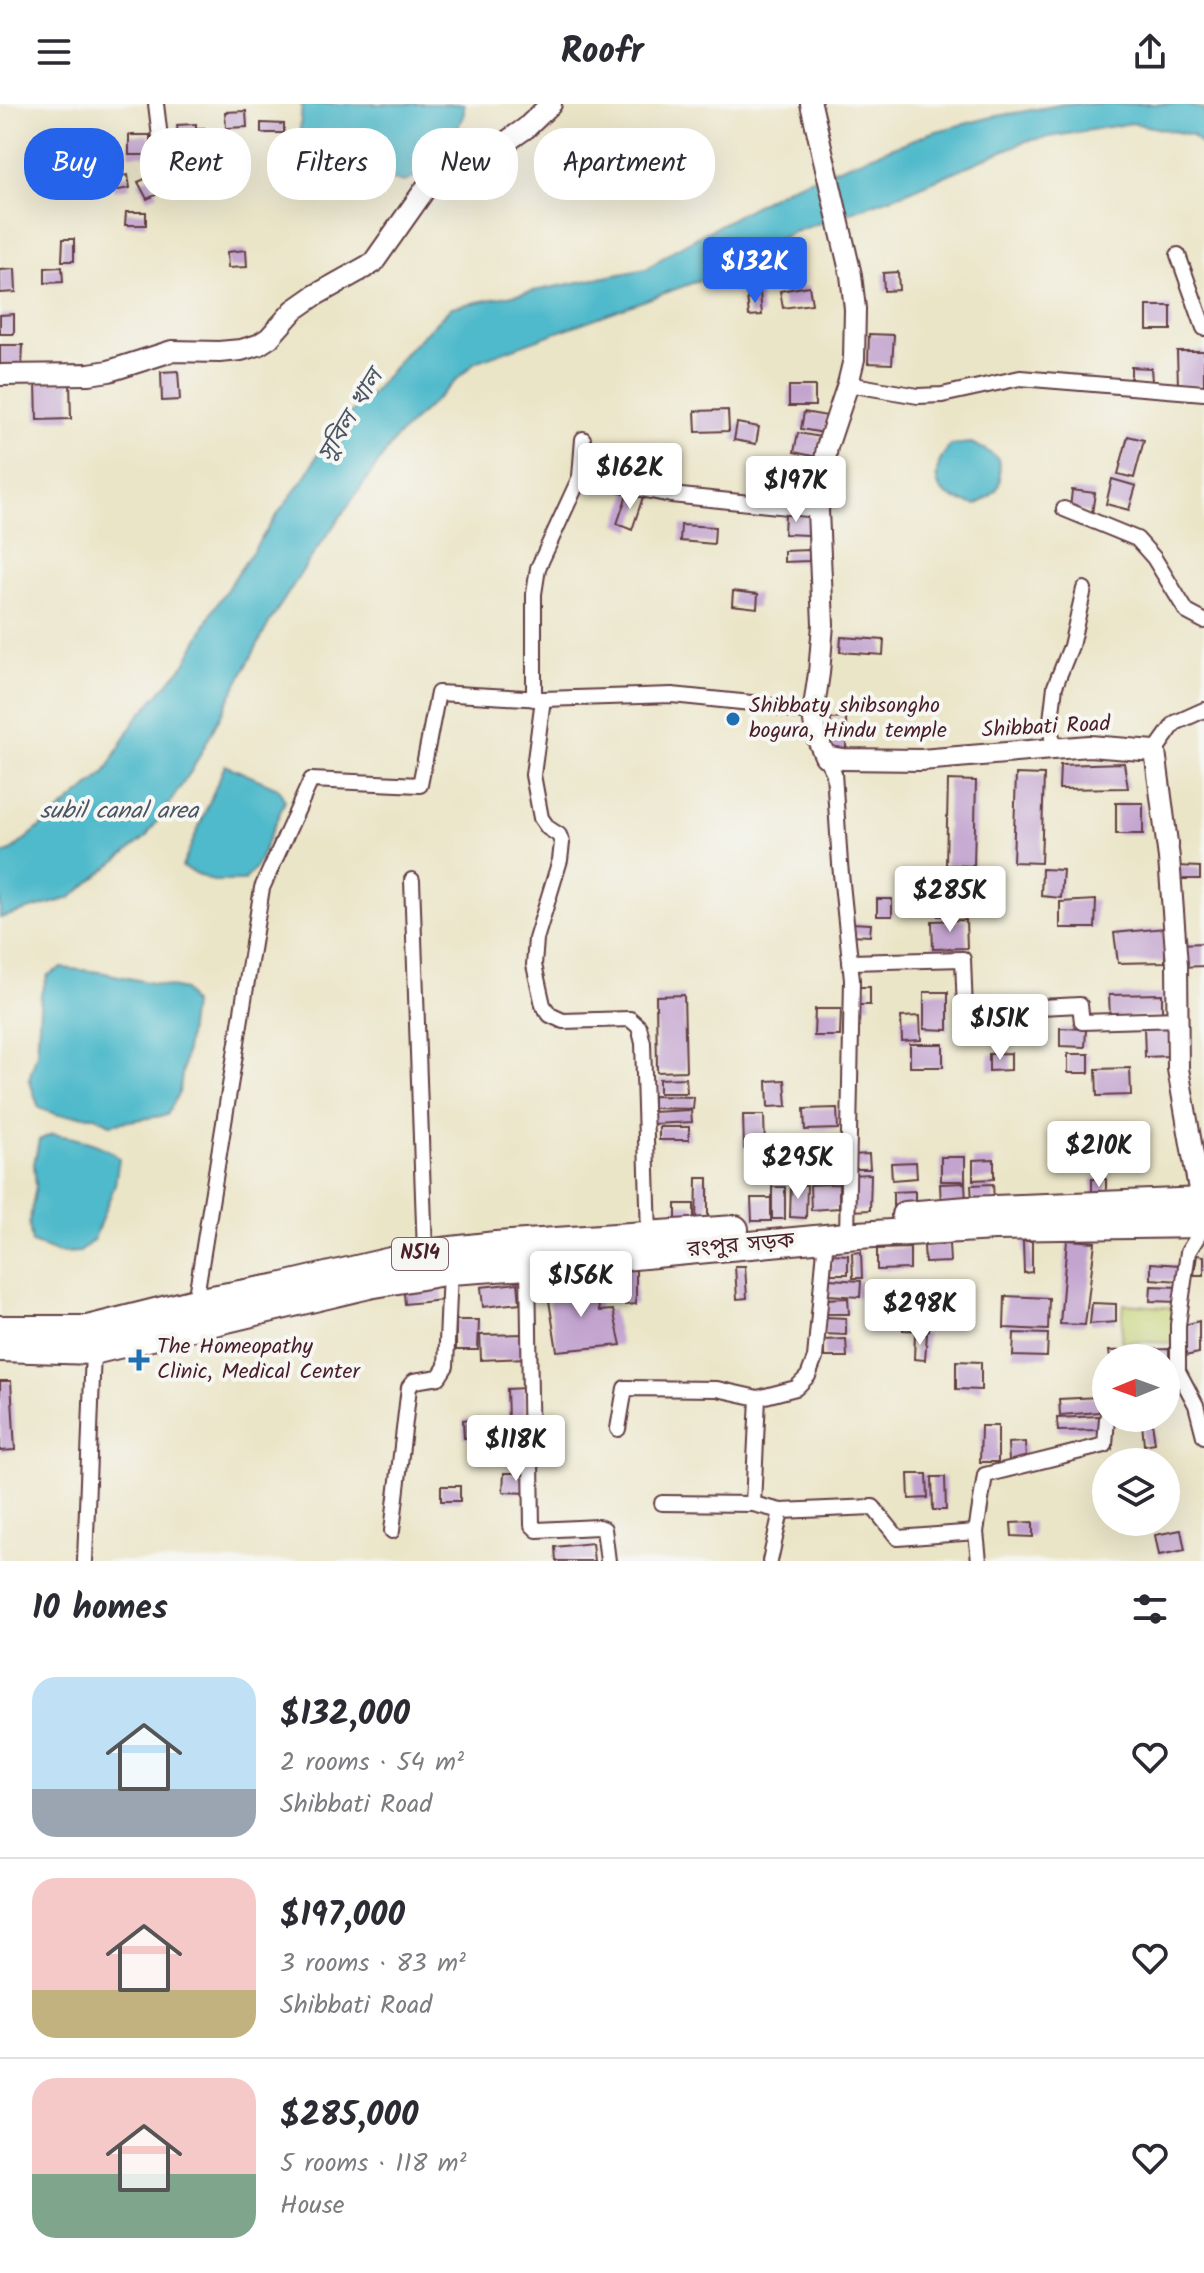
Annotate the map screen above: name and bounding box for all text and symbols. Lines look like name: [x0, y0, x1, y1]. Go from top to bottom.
text: Roofr: [560, 24, 644, 81]
icon: menu: [32, 30, 76, 74]
icon: share: [1128, 30, 1172, 74]
chip: Buy: [24, 128, 124, 200]
chip: Rent: [140, 128, 251, 200]
chip: Filters: [267, 128, 396, 200]
chip: New: [412, 128, 518, 200]
chip: Apartment: [534, 128, 715, 200]
pin: $132K: [699, 237, 811, 305]
text: $132K: [721, 242, 789, 284]
water label: সুবিল খাল: [308, 358, 396, 470]
pin: $162K: [574, 443, 686, 511]
text: $162K: [596, 448, 664, 490]
pin: $197K: [740, 456, 852, 524]
text: $197K: [764, 461, 828, 503]
place label: Shibbaty shibsongho bogura, Hindu temple: [749, 689, 947, 749]
street label: Shibbati Road: [981, 707, 1112, 749]
marker: Shibbaty shibsongho bogura, Hindu temple: [724, 710, 742, 728]
water label: subil canal area: [40, 792, 200, 831]
pin: $285K: [894, 866, 1006, 934]
text: $285K: [913, 871, 987, 913]
pin: $151K: [944, 994, 1056, 1062]
text: $151K: [970, 999, 1030, 1041]
pin: $210K: [1043, 1121, 1155, 1189]
text: $210K: [1065, 1126, 1133, 1168]
pin: $295K: [742, 1133, 854, 1201]
text: $295K: [762, 1138, 834, 1180]
street label: রংপুর সড়ক: [685, 1224, 796, 1268]
road number: N514: [392, 1238, 448, 1270]
pin: $156K: [525, 1251, 637, 1319]
text: $156K: [548, 1256, 614, 1298]
pin: $298K: [864, 1279, 976, 1347]
text: $298K: [883, 1284, 957, 1326]
place label: The Homeopathy Clinic, Medical Center: [157, 1330, 361, 1390]
north arrow: [1092, 1344, 1180, 1432]
map controls: [1092, 1344, 1180, 1536]
marker: The Homeopathy Clinic, Medical Center: [128, 1349, 150, 1371]
pin: $118K: [460, 1415, 572, 1483]
text: $118K: [485, 1420, 547, 1462]
button: layers: [1092, 1448, 1180, 1536]
text: 10 homes: [32, 1582, 168, 1636]
icon: filters: [1128, 1587, 1172, 1631]
text: $132,000: [280, 1688, 410, 1742]
icon: home: [96, 1709, 192, 1805]
icon: heart: [1128, 1735, 1172, 1779]
text: 2 rooms · 54 m²: [280, 1742, 464, 1784]
text: Shibbati Road: [280, 1784, 432, 1826]
text: $197,000: [280, 1889, 405, 1943]
icon: home: [96, 1910, 192, 2006]
icon: heart: [1128, 1936, 1172, 1980]
text: 3 rooms · 83 m²: [280, 1943, 466, 1985]
text: Shibbati Road: [280, 1985, 432, 2027]
text: $285,000: [280, 2089, 418, 2143]
icon: home: [96, 2110, 192, 2206]
icon: heart: [1128, 2136, 1172, 2180]
text: 5 rooms · 118 m²: [280, 2143, 466, 2185]
text: House: [280, 2185, 344, 2227]

